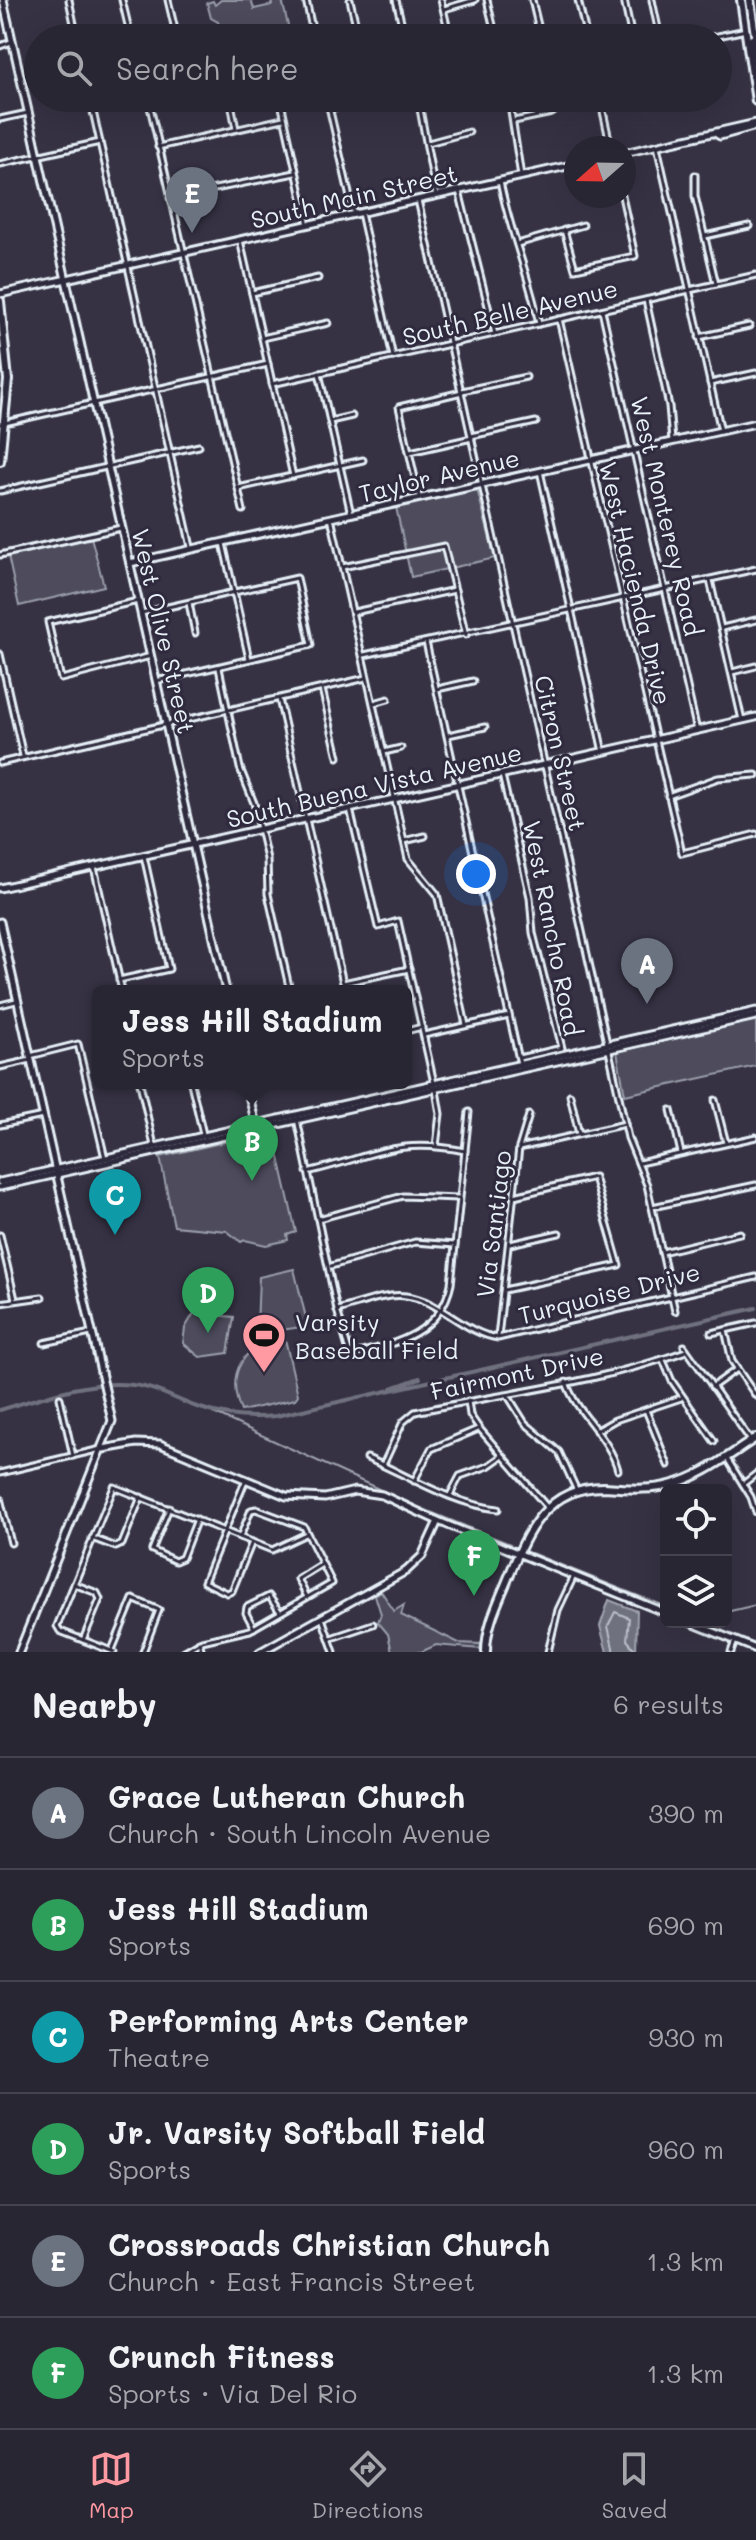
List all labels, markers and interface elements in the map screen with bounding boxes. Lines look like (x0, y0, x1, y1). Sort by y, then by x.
search box (24, 24, 732, 112)
icon: search (52, 46, 96, 90)
text: Search here (116, 48, 299, 88)
north arrow (564, 136, 636, 208)
street label: South Main Street (247, 157, 461, 235)
pin: E (166, 167, 218, 233)
street label: South Belle Avenue (399, 272, 621, 352)
street label: West Monterey Road (624, 393, 710, 639)
street label: Taylor Avenue (356, 441, 522, 509)
street label: West Hacienda Drive (593, 458, 679, 708)
street label: West Olive Street (125, 525, 203, 737)
street label: Citron Street (528, 672, 594, 834)
street label: South Buena Vista Avenue (223, 736, 525, 834)
street label: West Rancho Road (517, 818, 589, 1038)
your location (456, 854, 496, 894)
pin: A (621, 938, 673, 1004)
popup (92, 985, 412, 1089)
text: Jess Hill Stadium (122, 1000, 382, 1040)
text: Sports (122, 1040, 205, 1074)
pin: B (226, 1115, 278, 1181)
street label: Via Santiago (469, 1149, 517, 1299)
pin: C (89, 1169, 141, 1235)
street label: Turquoise Drive (515, 1255, 703, 1331)
pin: D (182, 1267, 234, 1333)
place label: Varsity Baseball Field (295, 1306, 458, 1365)
sports icon: Varsity Baseball Field (240, 1311, 288, 1374)
street label: Fairmont Drive (428, 1340, 606, 1406)
map controls (660, 1484, 732, 1628)
button: locate (660, 1484, 732, 1556)
pin: F (448, 1530, 500, 1596)
button: layers (660, 1556, 732, 1628)
text: Nearby (32, 1682, 157, 1727)
text: 6 results (613, 1687, 724, 1721)
text: Grace Lutheran Church (108, 1776, 465, 1816)
text: A (49, 1796, 67, 1830)
text: 390 m (648, 1796, 724, 1830)
text: Church · South Lincoln Avenue (108, 1816, 491, 1850)
text: Jess Hill Stadium (108, 1888, 369, 1928)
text: B (49, 1908, 67, 1942)
text: 690 m (648, 1908, 724, 1942)
text: Sports (108, 1928, 191, 1962)
text: Performing Arts Center (108, 2000, 469, 2040)
text: C (48, 2020, 68, 2054)
text: 930 m (648, 2020, 724, 2054)
text: Theatre (108, 2040, 210, 2074)
text: Jr. Varsity Softball Field (108, 2112, 485, 2152)
text: D (49, 2132, 67, 2166)
text: 960 m (648, 2132, 724, 2166)
text: Sports (108, 2152, 191, 2186)
text: Crossroads Christian Church (108, 2224, 550, 2264)
text: E (50, 2244, 66, 2278)
text: 1.3 km (647, 2244, 724, 2278)
text: Church · East Francis Street (108, 2264, 475, 2298)
text: Crunch Fitness (108, 2336, 335, 2376)
text: F (50, 2356, 66, 2390)
text: 1.3 km (647, 2356, 724, 2390)
text: Sports · Via Del Rio (108, 2376, 357, 2410)
tab: Map (89, 2447, 134, 2524)
tab: Directions (312, 2447, 424, 2524)
tab: Saved (602, 2447, 667, 2524)

